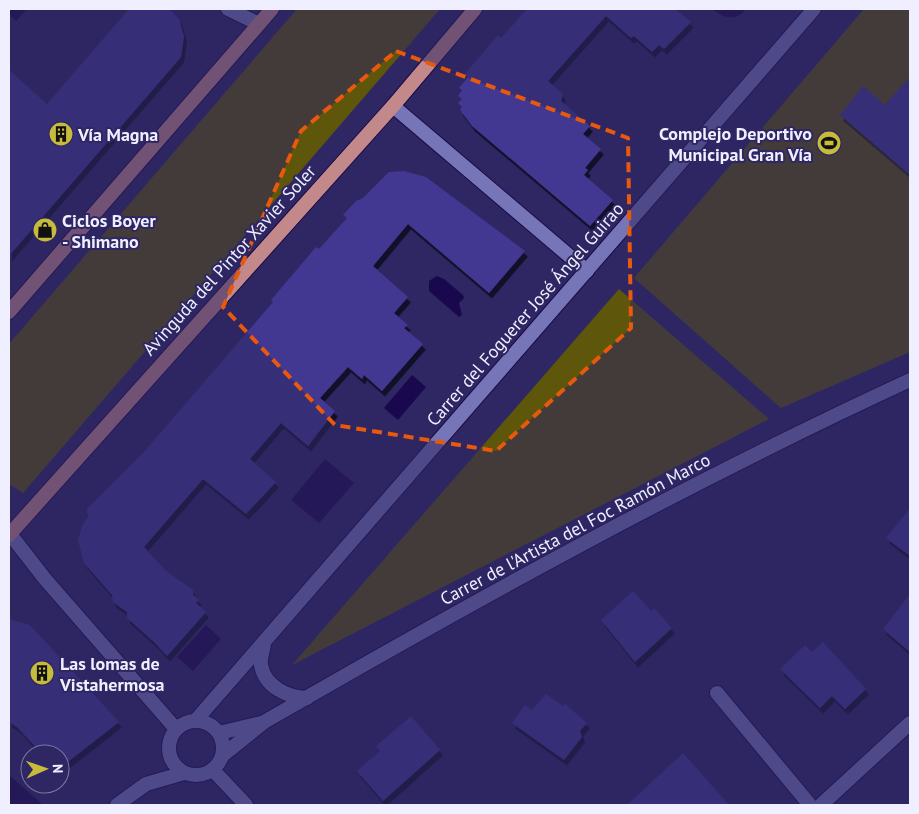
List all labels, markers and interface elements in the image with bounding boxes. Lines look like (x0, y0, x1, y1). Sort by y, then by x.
building icon: Vía Magna (48, 121, 74, 147)
place label: Complejo Deportivo Municipal Gran Vía (659, 122, 812, 166)
place label: Vía Magna (77, 123, 158, 146)
sports icon: Complejo Deportivo Municipal Gran Vía (816, 130, 842, 156)
street label: Avinguda del Pintor Xavier Soler (137, 160, 321, 360)
street label: Carrer del Foguerer José Ángel Guirao (421, 197, 629, 431)
place label: Ciclos Boyer - Shimano (62, 209, 157, 253)
shop icon: Ciclos Boyer - Shimano (32, 217, 58, 243)
street label: Carrer de l'Artista del Foc Ramón Marco (436, 448, 714, 610)
place label: Las lomas de Vistahermosa (59, 652, 165, 696)
building icon: Las lomas de Vistahermosa (29, 660, 55, 686)
north arrow (20, 744, 70, 794)
text: N (49, 764, 67, 773)

